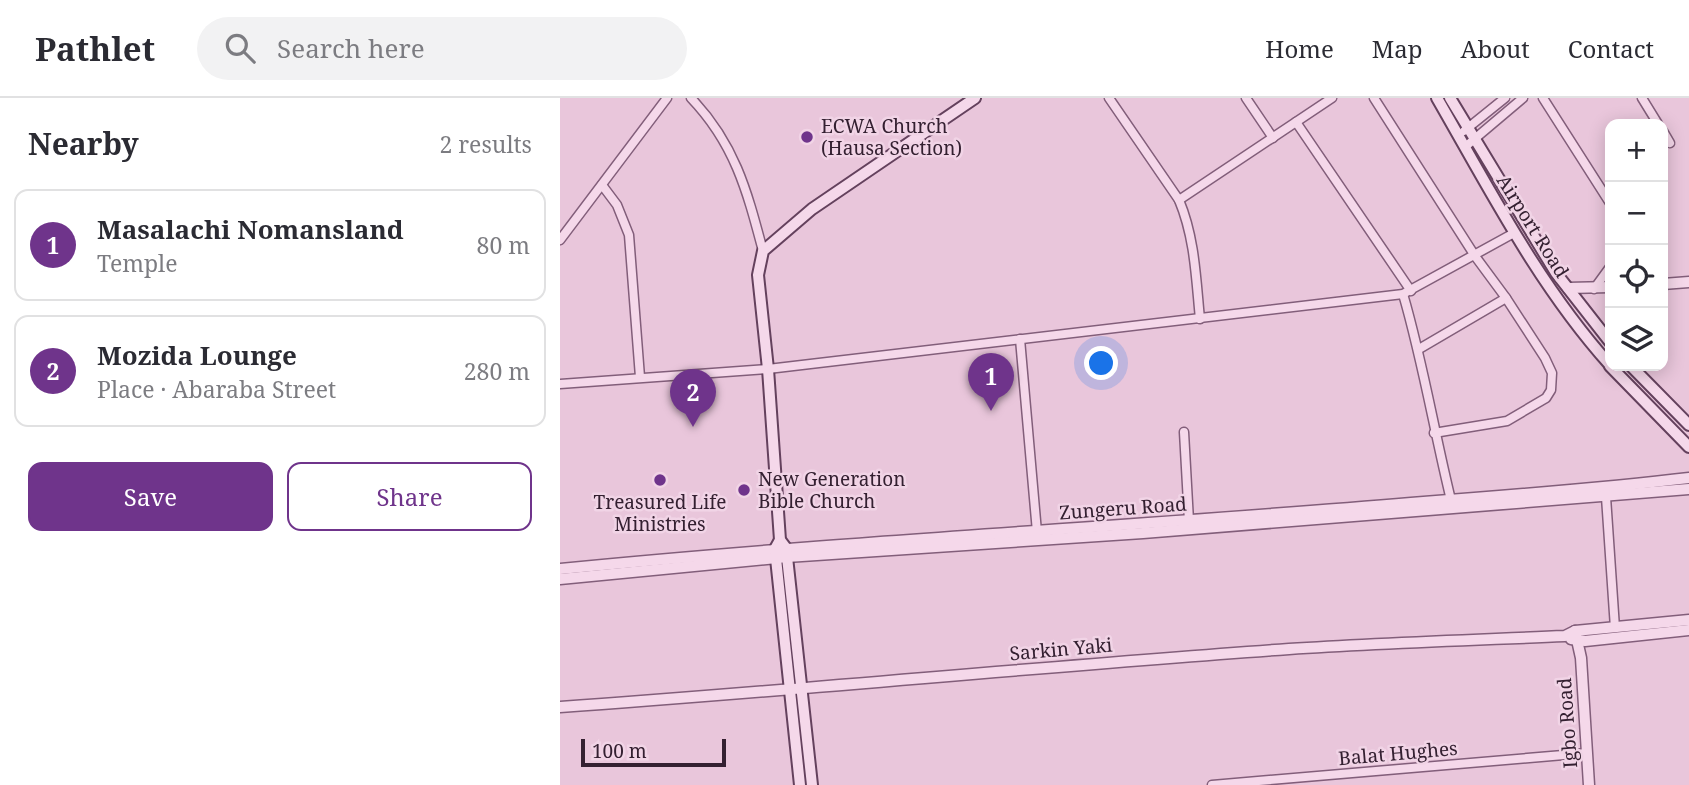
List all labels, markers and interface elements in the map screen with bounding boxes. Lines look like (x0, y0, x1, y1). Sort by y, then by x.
search box (197, 17, 687, 80)
text: Pathlet (35, 26, 155, 71)
icon: search (221, 29, 259, 67)
text: Search here (277, 30, 425, 66)
text: Home (1265, 32, 1334, 65)
text: Map (1372, 32, 1423, 65)
text: About (1461, 32, 1530, 65)
text: Contact (1568, 32, 1654, 65)
place label: ECWA Church (Hausa Section) (821, 113, 962, 161)
map controls (1605, 119, 1668, 371)
button: + (1605, 119, 1668, 182)
text: Nearby (28, 123, 139, 164)
text: 2 results (439, 128, 532, 160)
marker: ECWA Church (Hausa Section) (799, 129, 815, 145)
street label: Airport Road (1491, 169, 1575, 283)
button: − (1605, 182, 1668, 245)
text: Masalachi Nomansland (97, 211, 404, 247)
text: 1 (47, 229, 60, 261)
text: 80 m (477, 229, 530, 261)
button: locate (1605, 245, 1668, 308)
text: Temple (97, 247, 178, 279)
button: layers (1605, 308, 1668, 371)
text: Mozida Lounge (97, 337, 297, 373)
your location (1084, 346, 1118, 380)
pin: 1 (968, 353, 1014, 411)
text: 2 (47, 355, 60, 387)
text: 280 m (464, 355, 530, 387)
pin: 2 (670, 369, 716, 427)
text: Place · Abaraba Street (97, 373, 336, 405)
button: Save (28, 462, 273, 531)
button: Share (287, 462, 532, 531)
place label: New Generation Bible Church (758, 466, 905, 514)
marker: Treasured Life Ministries (652, 472, 668, 488)
marker: New Generation Bible Church (736, 482, 752, 498)
place label: Treasured Life Ministries (594, 489, 726, 537)
street label: Zungeru Road (1058, 491, 1188, 525)
street label: Sarkin Yaki (1009, 632, 1113, 666)
street label: Igbo Road (1551, 677, 1583, 769)
street label: Balat Hughes (1337, 735, 1459, 771)
scale bar (581, 736, 726, 768)
text: 100 m (592, 738, 647, 764)

